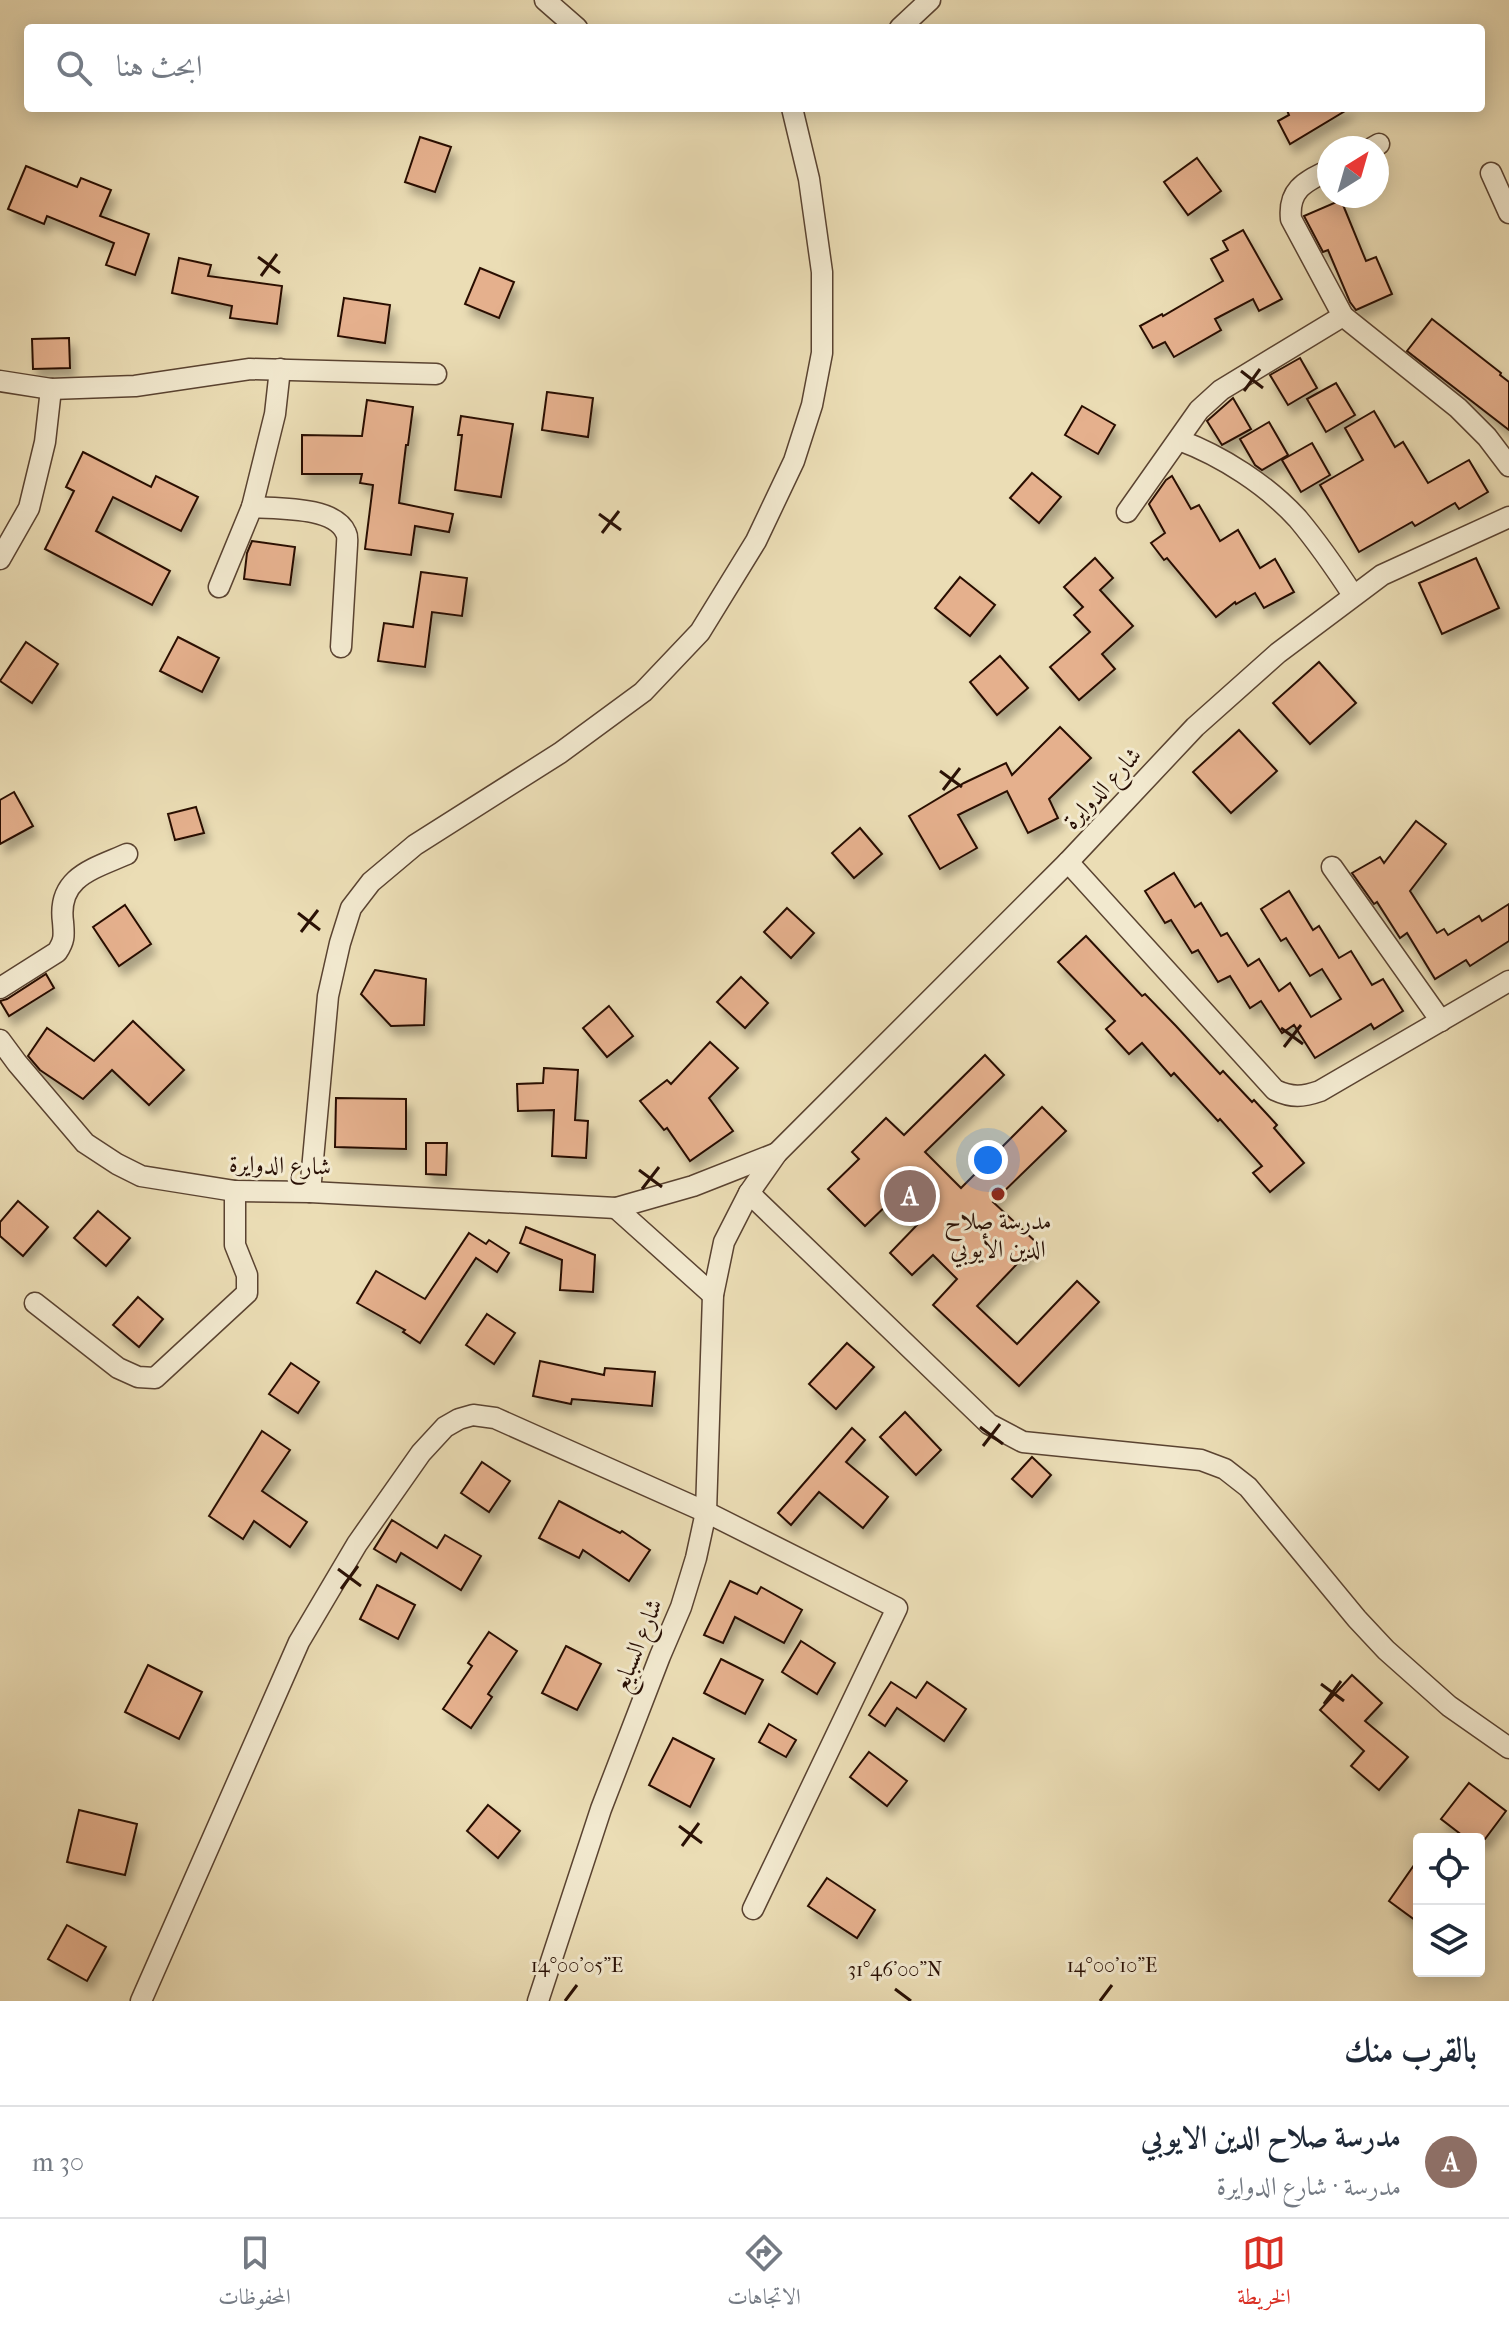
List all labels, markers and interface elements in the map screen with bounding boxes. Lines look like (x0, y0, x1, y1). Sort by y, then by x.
search box (24, 24, 1485, 112)
icon: search (52, 46, 96, 90)
text: ابحث هنا (116, 49, 202, 84)
north arrow (1317, 136, 1389, 208)
street label: شارع الدوايرة (1057, 741, 1151, 839)
your location (968, 1140, 1008, 1180)
street label: شارع الدوايرة (228, 1149, 332, 1187)
pin: A (884, 1166, 936, 1226)
marker: مدرسة صلاح الدين الأيوبي (989, 1185, 1007, 1203)
place label: مدرسة صلاح الدين الأيوبي (944, 1207, 1052, 1268)
street label: شارع السبايع (606, 1595, 676, 1698)
map controls (1413, 1833, 1485, 1977)
button: locate (1413, 1833, 1485, 1905)
button: layers (1413, 1905, 1485, 1977)
text: 14°00'05"E (531, 1954, 623, 1977)
text: 14°00'10"E (1067, 1954, 1157, 1977)
text: 31°46'00"N (848, 1958, 942, 1981)
text: بالقرب منك (1344, 2030, 1477, 2070)
text: مدرسة صلاح الدين الايوبي (1141, 2120, 1401, 2155)
text: 30 m (32, 2147, 84, 2178)
text: A (1443, 2147, 1459, 2178)
text: مدرسة · شارع الدوايرة (1217, 2171, 1401, 2202)
tab: المحفوظات (218, 2231, 291, 2318)
tab: الاتجاهات (727, 2231, 801, 2318)
tab: الخريطة (1237, 2231, 1291, 2318)

